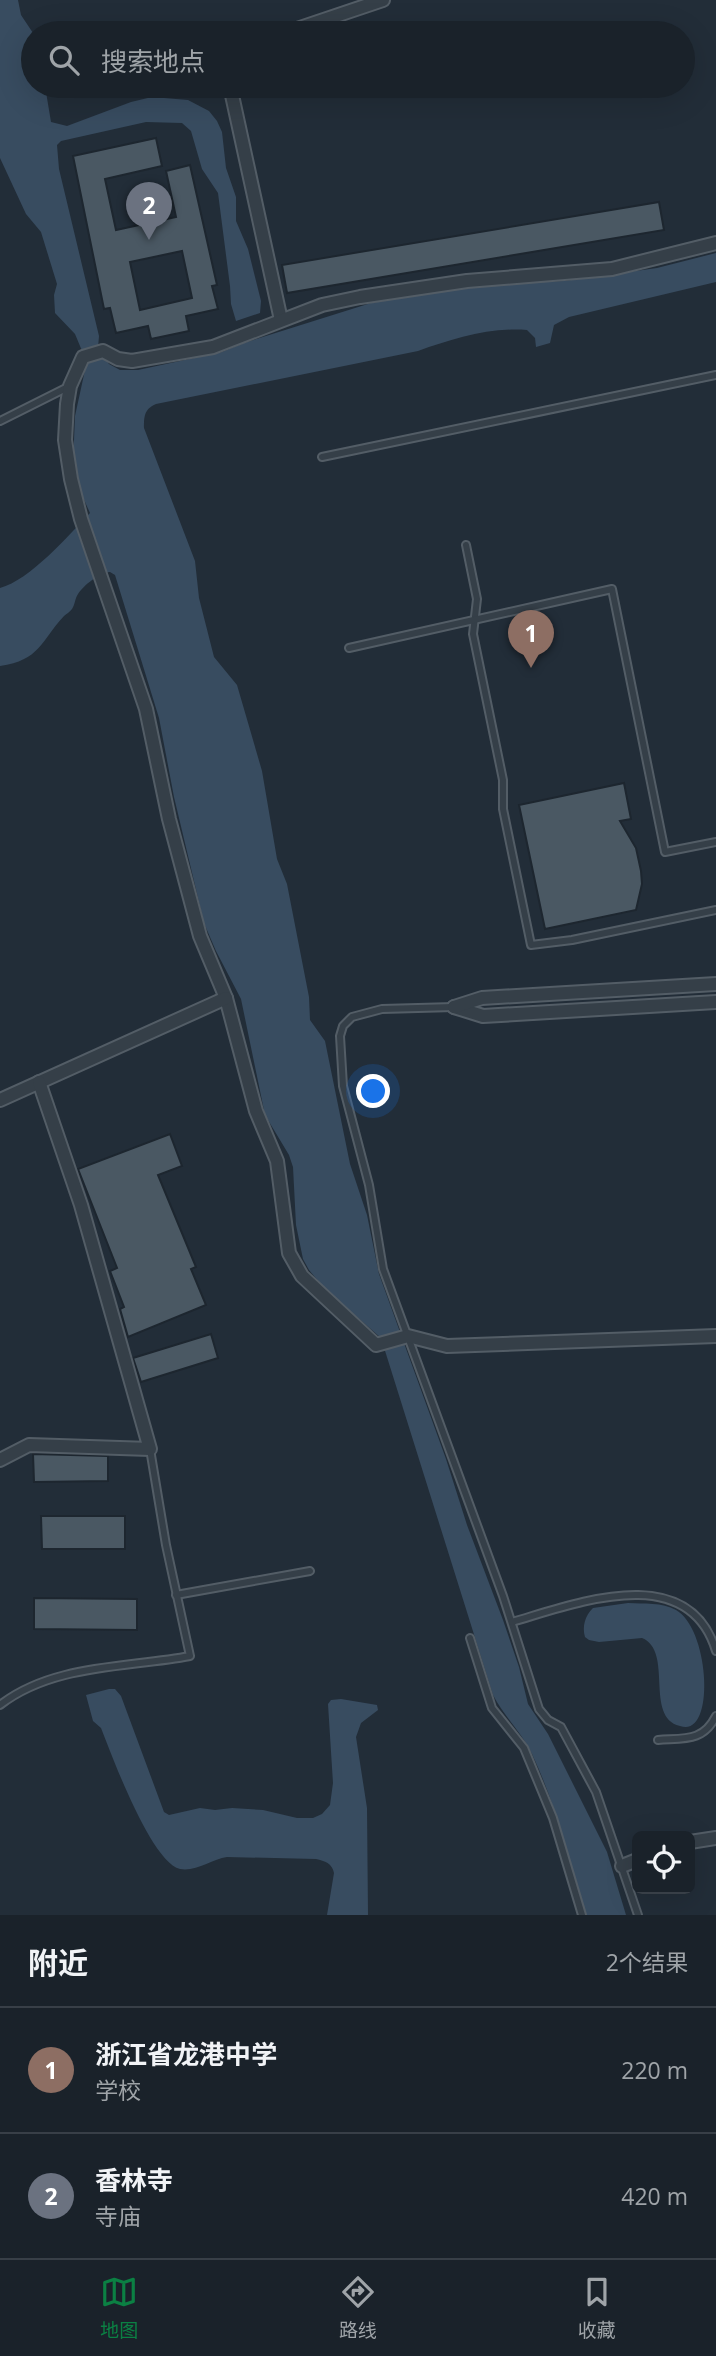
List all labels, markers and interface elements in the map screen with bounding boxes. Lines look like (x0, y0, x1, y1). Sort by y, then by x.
search box (21, 21, 695, 98)
icon: search (45, 41, 83, 79)
text: 搜索地点 (101, 43, 205, 79)
pin: 2 (126, 182, 172, 240)
pin: 1 (508, 610, 554, 668)
your location (356, 1074, 390, 1108)
map controls (632, 1831, 695, 1894)
button: locate (632, 1831, 695, 1894)
text: 附近 (28, 1942, 88, 1983)
text: 2个结果 (606, 1946, 688, 1978)
text: 浙江省龙港中学 (95, 2036, 277, 2072)
text: 1 (44, 2054, 58, 2086)
text: 220 m (621, 2054, 688, 2086)
text: 学校 (95, 2074, 141, 2106)
text: 香林寺 (95, 2162, 173, 2198)
text: 2 (44, 2180, 58, 2212)
text: 420 m (621, 2180, 688, 2212)
text: 寺庙 (95, 2200, 141, 2232)
tab: 地图 (100, 2273, 138, 2343)
tab: 路线 (339, 2273, 377, 2343)
tab: 收藏 (578, 2273, 616, 2343)

